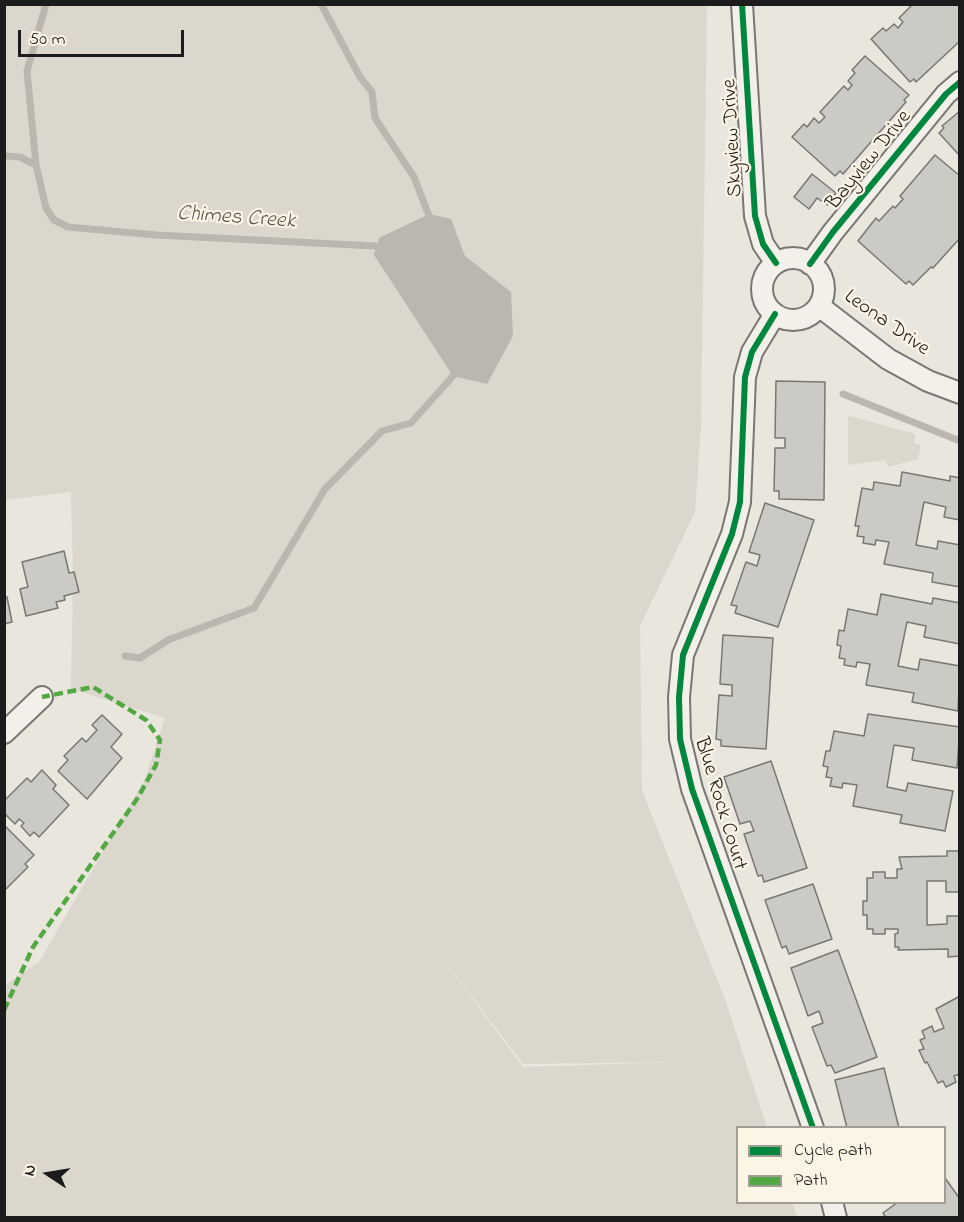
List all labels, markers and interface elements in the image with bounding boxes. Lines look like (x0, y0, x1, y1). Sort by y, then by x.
scale bar (21, 18, 188, 56)
text: 50 m (29, 27, 66, 53)
street label: Skyview Drive (718, 78, 750, 198)
street label: Bayview Drive (822, 106, 918, 216)
water label: Chimes Creek (176, 202, 296, 236)
street label: Leona Drive (838, 285, 934, 363)
street label: Blue Rock Court (687, 735, 751, 873)
legend (736, 1126, 946, 1204)
text: Cycle path (794, 1138, 872, 1164)
north arrow (18, 1144, 78, 1204)
text: N (18, 1162, 43, 1178)
text: Path (794, 1168, 828, 1194)

